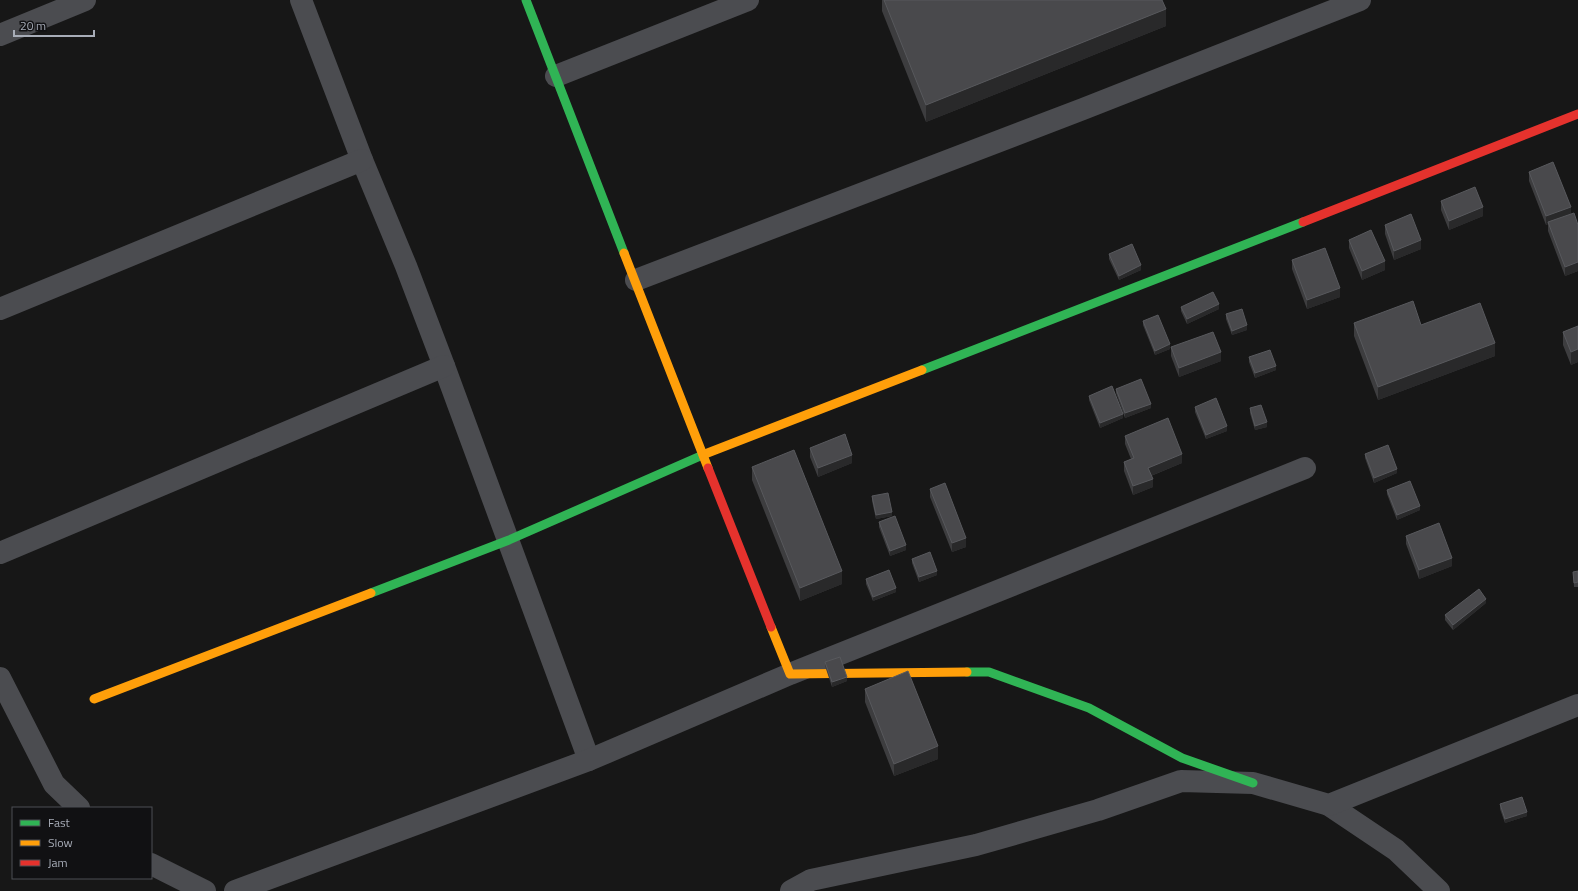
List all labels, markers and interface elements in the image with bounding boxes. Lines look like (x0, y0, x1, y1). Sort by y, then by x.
scale bar (14, 12, 94, 38)
text: 20 m (20, 16, 46, 35)
legend (12, 807, 152, 879)
text: Fast (48, 813, 71, 832)
text: Slow (48, 833, 73, 852)
text: Jam (48, 853, 68, 872)

